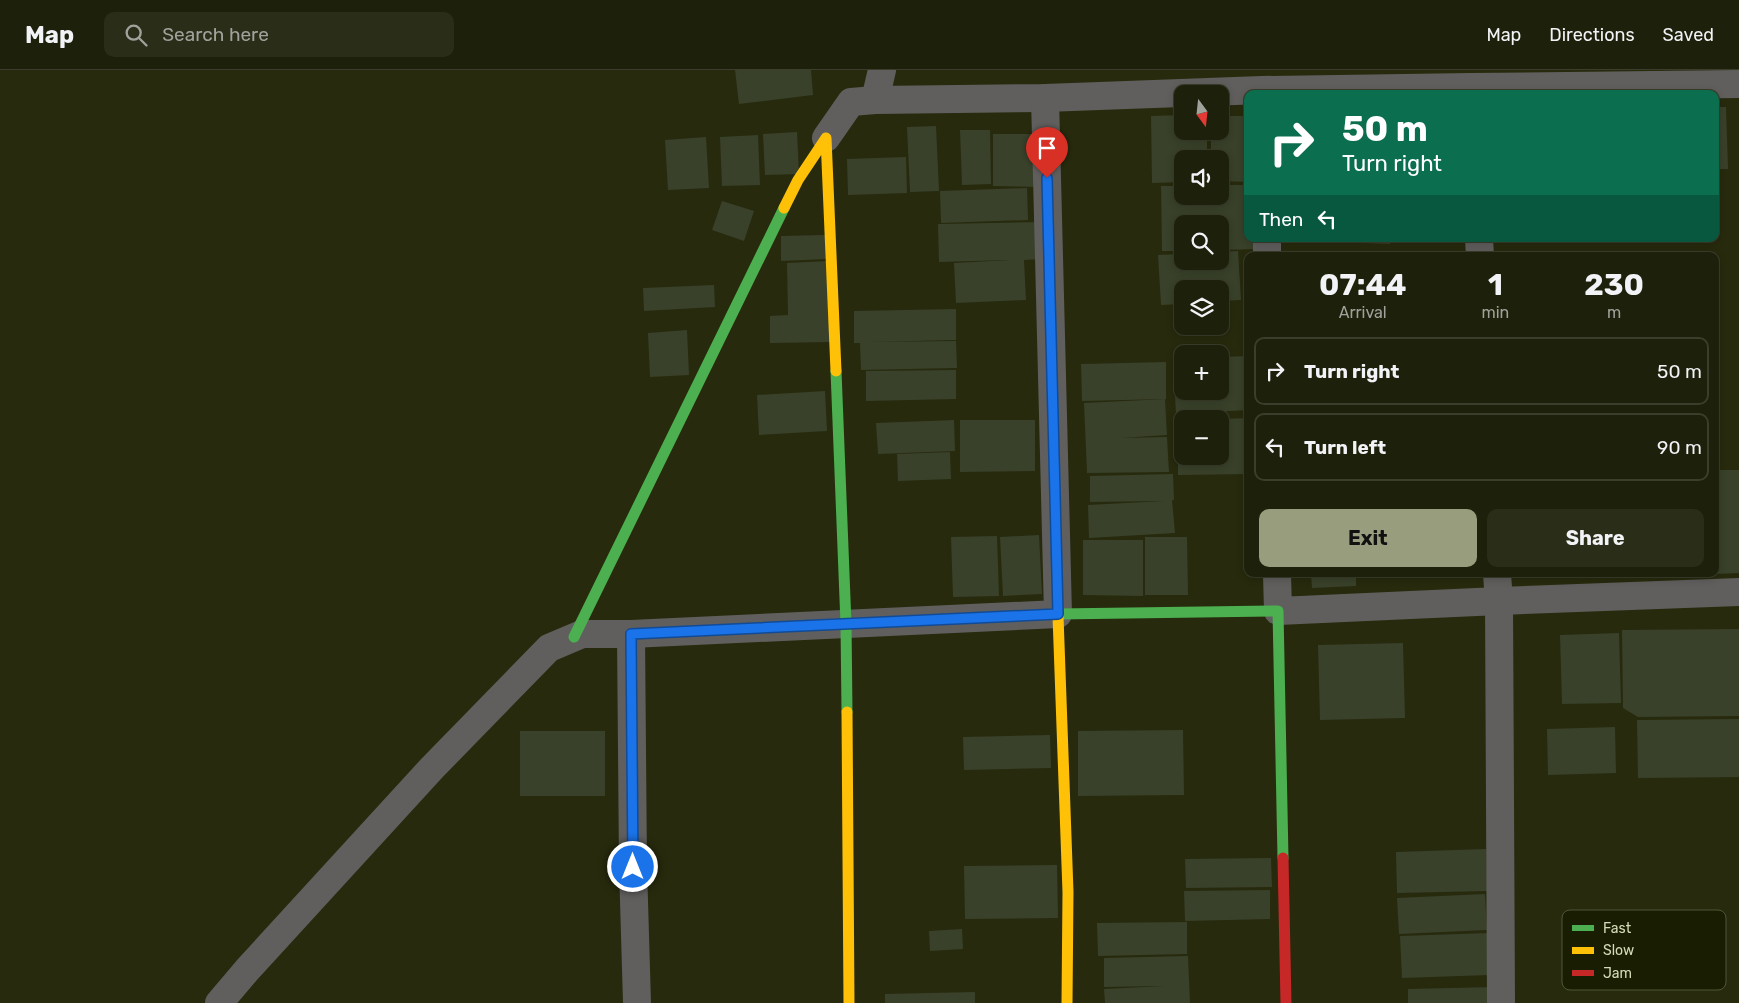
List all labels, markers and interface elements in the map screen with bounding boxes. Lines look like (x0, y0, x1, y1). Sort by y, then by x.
search box (104, 12, 454, 57)
text: Map (25, 21, 74, 49)
icon: search (122, 21, 150, 49)
text: Search here (162, 23, 269, 46)
text: Map (1486, 24, 1521, 46)
text: Directions (1549, 24, 1635, 46)
text: Saved (1663, 24, 1714, 46)
north arrow (1174, 85, 1229, 140)
map controls (1174, 85, 1229, 465)
text: 50 m (1342, 108, 1428, 150)
icon: right (1259, 110, 1324, 175)
pin (1026, 127, 1068, 178)
icon: arrive (1033, 134, 1061, 162)
button: sound (1174, 150, 1229, 205)
text: Turn right (1342, 150, 1442, 177)
icon: left (1313, 205, 1341, 233)
text: Then (1259, 208, 1303, 231)
button: search (1174, 215, 1229, 270)
text: 07:44 (1319, 267, 1406, 303)
text: 1 (1488, 267, 1503, 303)
text: 230 (1584, 267, 1644, 303)
button: layers (1174, 280, 1229, 335)
text: Arrival (1339, 303, 1387, 322)
text: min (1481, 303, 1509, 322)
text: m (1607, 303, 1621, 322)
button: + (1174, 345, 1229, 400)
icon: right (1261, 357, 1289, 385)
text: Turn right (1304, 360, 1399, 383)
text: 50 m (1657, 360, 1702, 383)
button: − (1174, 410, 1229, 465)
icon: left (1261, 433, 1289, 461)
text: Turn left (1304, 436, 1386, 459)
text: 90 m (1657, 436, 1702, 459)
button: Exit (1259, 509, 1477, 567)
button: Share (1487, 509, 1704, 567)
position arrow (606, 840, 658, 892)
legend (1562, 910, 1726, 990)
text: Fast (1603, 920, 1632, 937)
text: Slow (1603, 942, 1634, 959)
text: Jam (1603, 965, 1632, 982)

